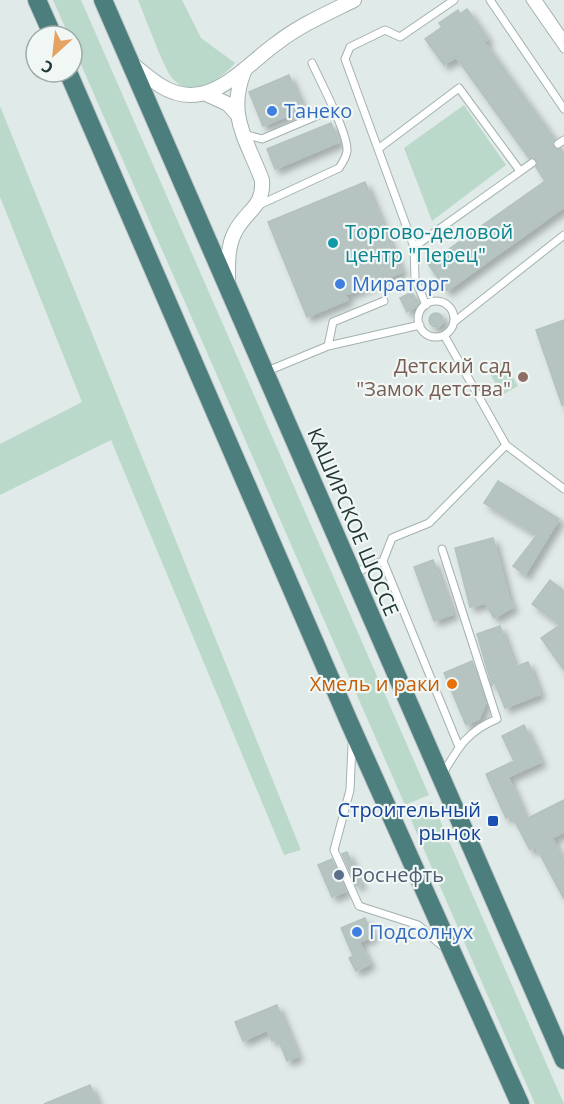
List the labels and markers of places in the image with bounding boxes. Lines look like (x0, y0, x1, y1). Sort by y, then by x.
place label: Танеко (284, 97, 352, 124)
marker: Танеко (265, 104, 279, 118)
place label: Торгово-деловой центр "Перец" (345, 218, 513, 268)
marker: Торгово-деловой центр "Перец" (326, 236, 340, 250)
place label: Мираторг (352, 270, 449, 297)
marker: Мираторг (333, 277, 347, 291)
place label: Детский сад "Замок детства" (356, 352, 511, 402)
marker: Детский сад "Замок детства" (516, 370, 530, 384)
place label: Хмель и раки (310, 670, 440, 697)
marker: Хмель и раки (445, 677, 459, 691)
place label: Строительный рынок (337, 796, 482, 846)
marker: Строительный рынок (486, 814, 500, 828)
place label: Роснефть (351, 861, 444, 888)
marker: Роснефть (332, 868, 346, 882)
place label: Подсолнух (369, 918, 474, 945)
marker: Подсолнух (350, 925, 364, 939)

